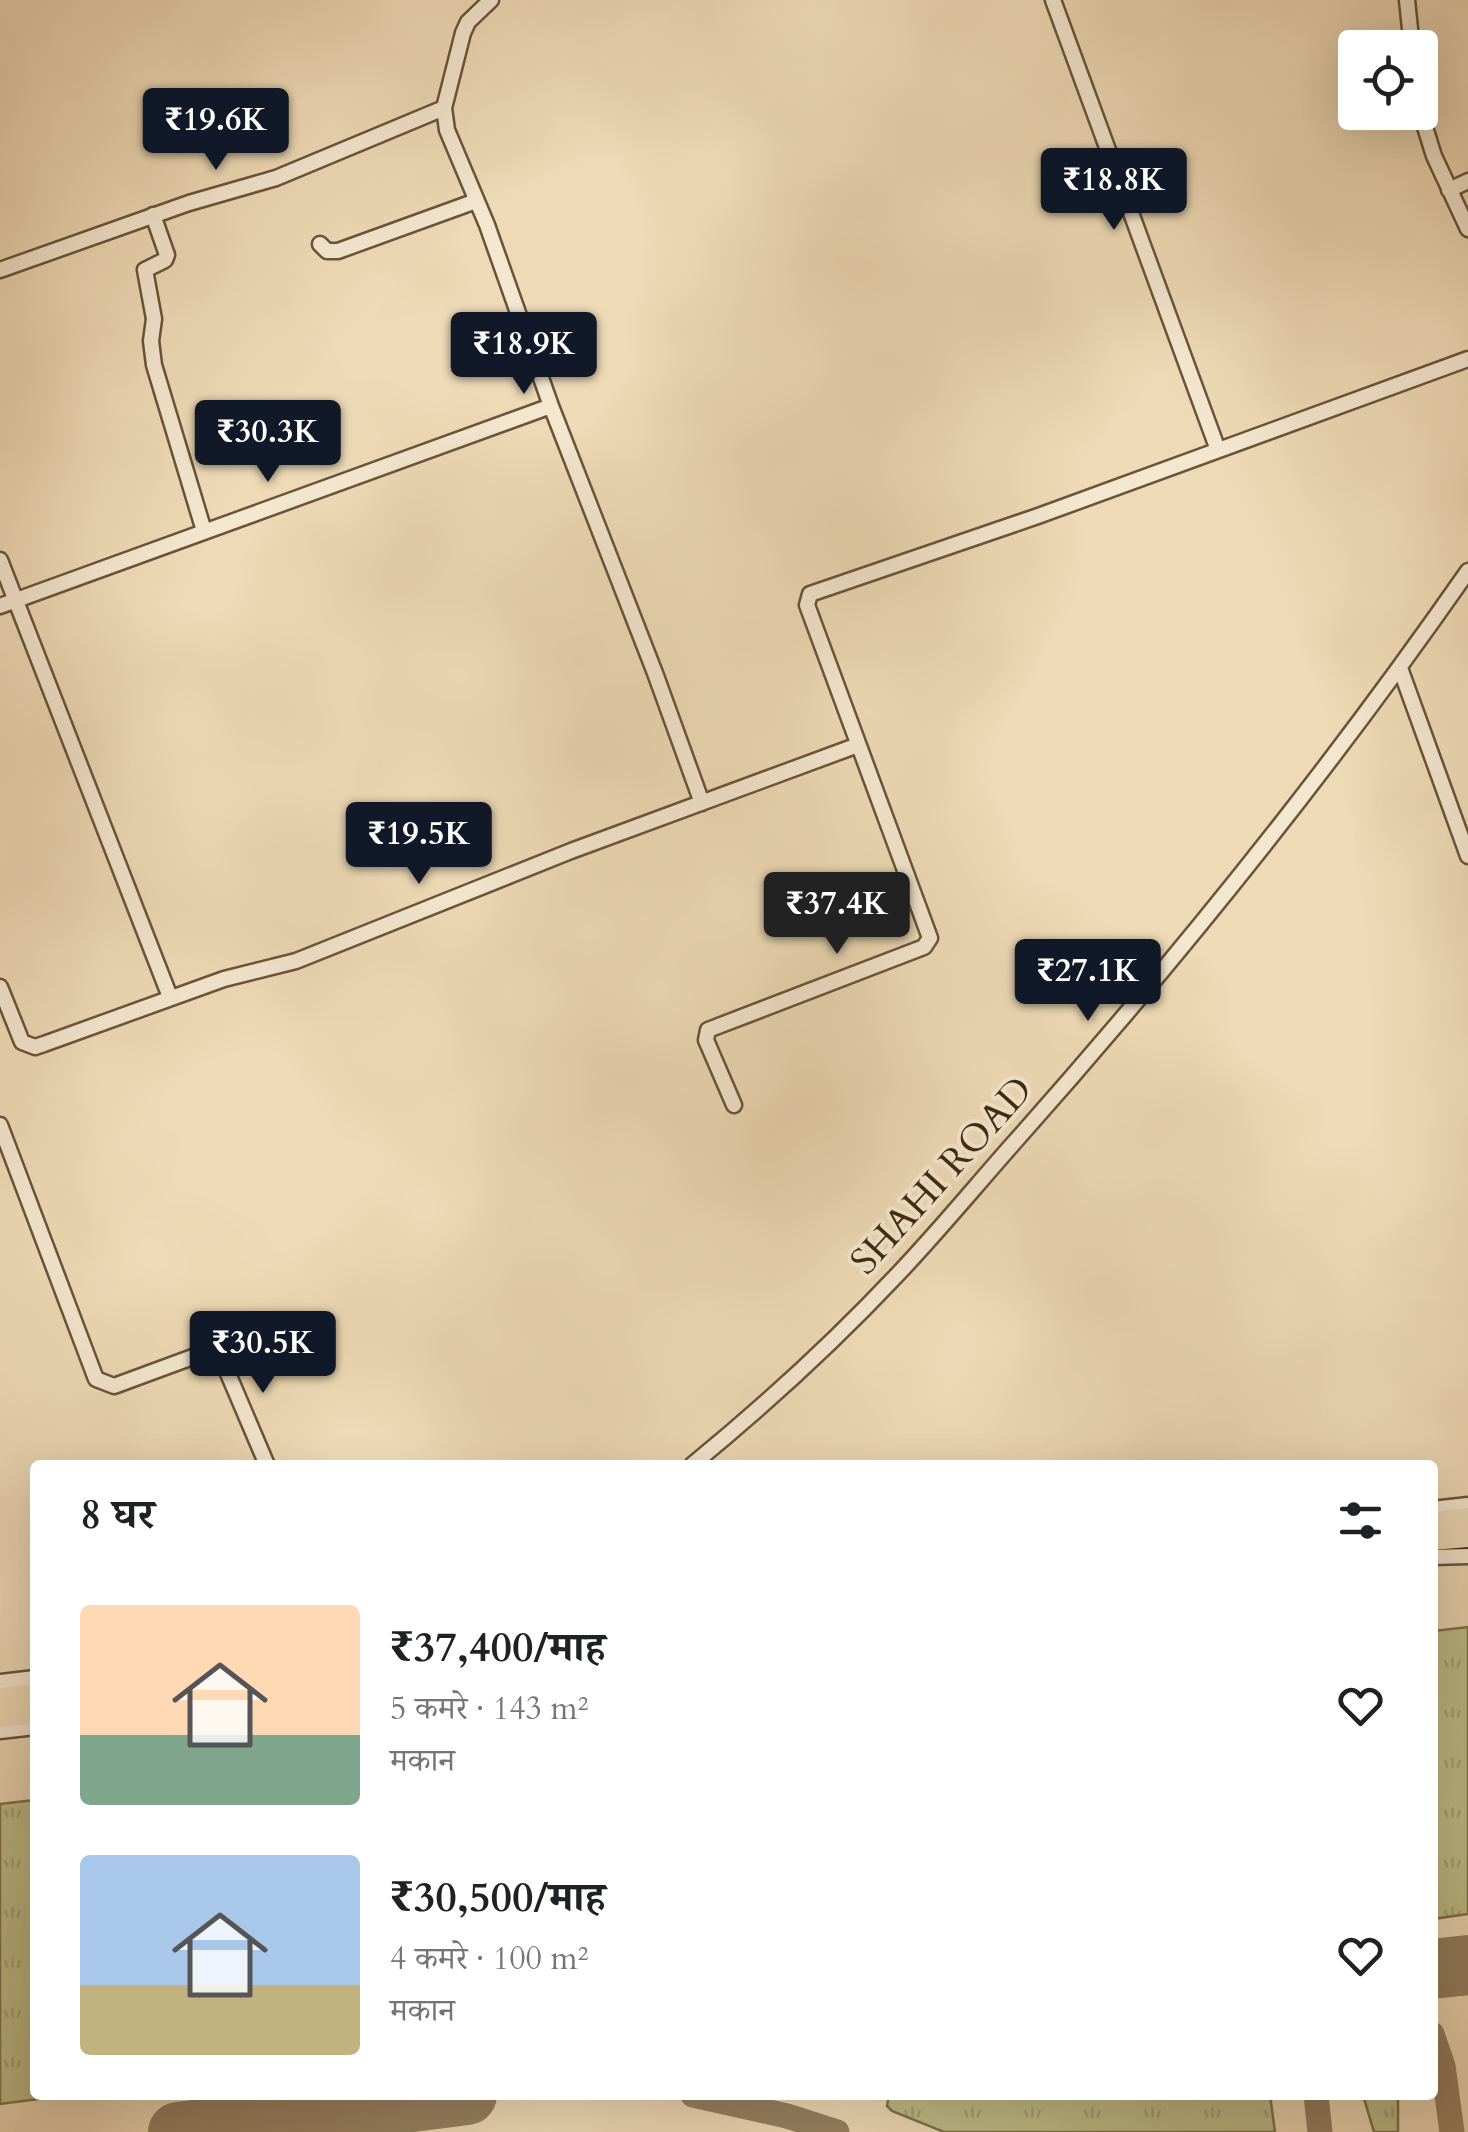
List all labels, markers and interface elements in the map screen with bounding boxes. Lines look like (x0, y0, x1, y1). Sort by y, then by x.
map controls (1338, 30, 1438, 130)
button: locate (1338, 30, 1438, 130)
pin: ₹19.6K (135, 88, 297, 173)
text: ₹19.6K (165, 98, 267, 142)
pin: ₹18.8K (1033, 148, 1195, 233)
text: ₹18.8K (1063, 158, 1165, 202)
pin: ₹18.9K (443, 312, 605, 397)
text: ₹18.9K (473, 322, 575, 366)
pin: ₹30.3K (187, 400, 349, 485)
text: ₹30.3K (217, 410, 319, 454)
pin: ₹19.5K (338, 802, 500, 887)
text: ₹19.5K (368, 812, 470, 856)
pin: ₹37.4K (756, 872, 918, 957)
text: ₹37.4K (786, 882, 888, 926)
pin: ₹27.1K (1007, 939, 1169, 1024)
text: ₹27.1K (1037, 949, 1139, 993)
street label: SHAHI ROAD (839, 1065, 1045, 1286)
pin: ₹30.5K (182, 1311, 344, 1396)
text: ₹30.5K (212, 1321, 314, 1365)
text: 8 घर (80, 1486, 155, 1543)
icon: filters (1333, 1493, 1388, 1548)
text: ₹37,400/माह (390, 1619, 605, 1676)
icon: home (160, 1645, 280, 1765)
icon: heart (1333, 1678, 1388, 1733)
text: 5 कमरे · 143 m² (390, 1687, 588, 1731)
text: मकान (390, 1739, 455, 1783)
text: ₹30,500/माह (390, 1869, 605, 1926)
icon: home (160, 1895, 280, 2015)
icon: heart (1333, 1928, 1388, 1983)
text: 4 कमरे · 100 m² (390, 1937, 588, 1981)
text: मकान (390, 1989, 455, 2033)

